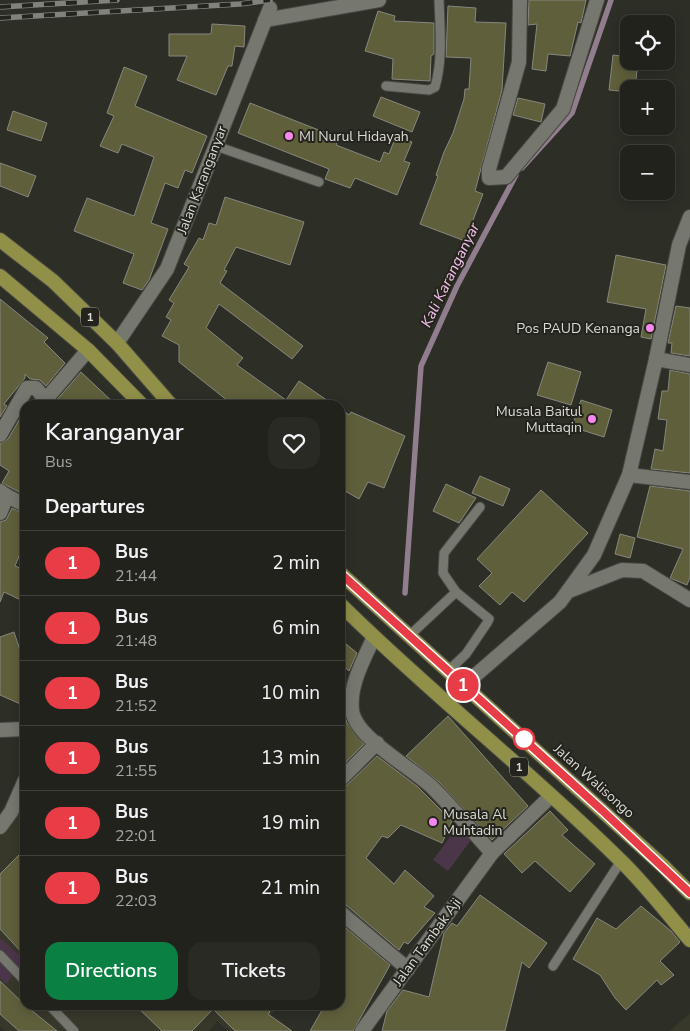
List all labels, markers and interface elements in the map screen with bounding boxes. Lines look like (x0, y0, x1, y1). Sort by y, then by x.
map controls (620, 15, 675, 200)
button: locate (620, 15, 675, 70)
button: + (620, 80, 675, 135)
street label: Jalan Karanganyar (172, 123, 231, 238)
place label: MI Nurul Hidayah (299, 127, 409, 146)
marker: MI Nurul Hidayah (283, 130, 295, 142)
button: − (620, 145, 675, 200)
water label: Kali Karanganyar (416, 219, 484, 331)
road number: 1 (81, 308, 99, 326)
place label: Pos PAUD Kenanga (516, 319, 640, 338)
marker: Pos PAUD Kenanga (644, 322, 656, 334)
place label: Musala Baitul Muttaqin (496, 402, 583, 437)
marker: Musala Baitul Muttaqin (586, 413, 598, 425)
text: Karanganyar (45, 416, 184, 448)
button: heart (268, 417, 320, 469)
text: Bus (45, 451, 73, 473)
text: Departures (45, 494, 145, 520)
text: Bus (115, 539, 148, 565)
text: 2 min (272, 550, 320, 576)
text: 1 (67, 551, 78, 575)
text: 21:44 (115, 565, 157, 587)
text: Bus (115, 604, 148, 630)
text: 6 min (272, 615, 320, 641)
text: 1 (67, 616, 78, 640)
text: 21:48 (115, 630, 157, 652)
text: Bus (115, 669, 148, 695)
line badge: 1 (447, 669, 479, 701)
text: 1 (458, 673, 468, 697)
text: 10 min (261, 680, 320, 706)
text: 1 (67, 681, 78, 705)
text: 21:52 (115, 695, 157, 717)
unlabelled marker (513, 728, 535, 750)
text: Bus (115, 734, 148, 760)
street label: Jalan Walisongo (549, 739, 639, 823)
text: 13 min (261, 745, 320, 771)
text: 1 (67, 746, 78, 770)
road number: 1 (510, 758, 528, 776)
text: 21:55 (115, 760, 157, 782)
text: Bus (115, 799, 148, 825)
place label: Musala Al Muhtadin (443, 805, 507, 840)
text: 19 min (261, 810, 320, 836)
text: 1 (67, 811, 78, 835)
marker: Musala Al Muhtadin (427, 816, 439, 828)
text: 22:01 (115, 825, 157, 847)
text: Bus (115, 864, 148, 890)
text: 21 min (261, 875, 320, 901)
text: 1 (67, 876, 78, 900)
text: 22:03 (115, 890, 157, 912)
street label: Jalan Tambak Aji (388, 894, 465, 991)
button: Directions (45, 942, 178, 1000)
button: Tickets (188, 942, 320, 1000)

